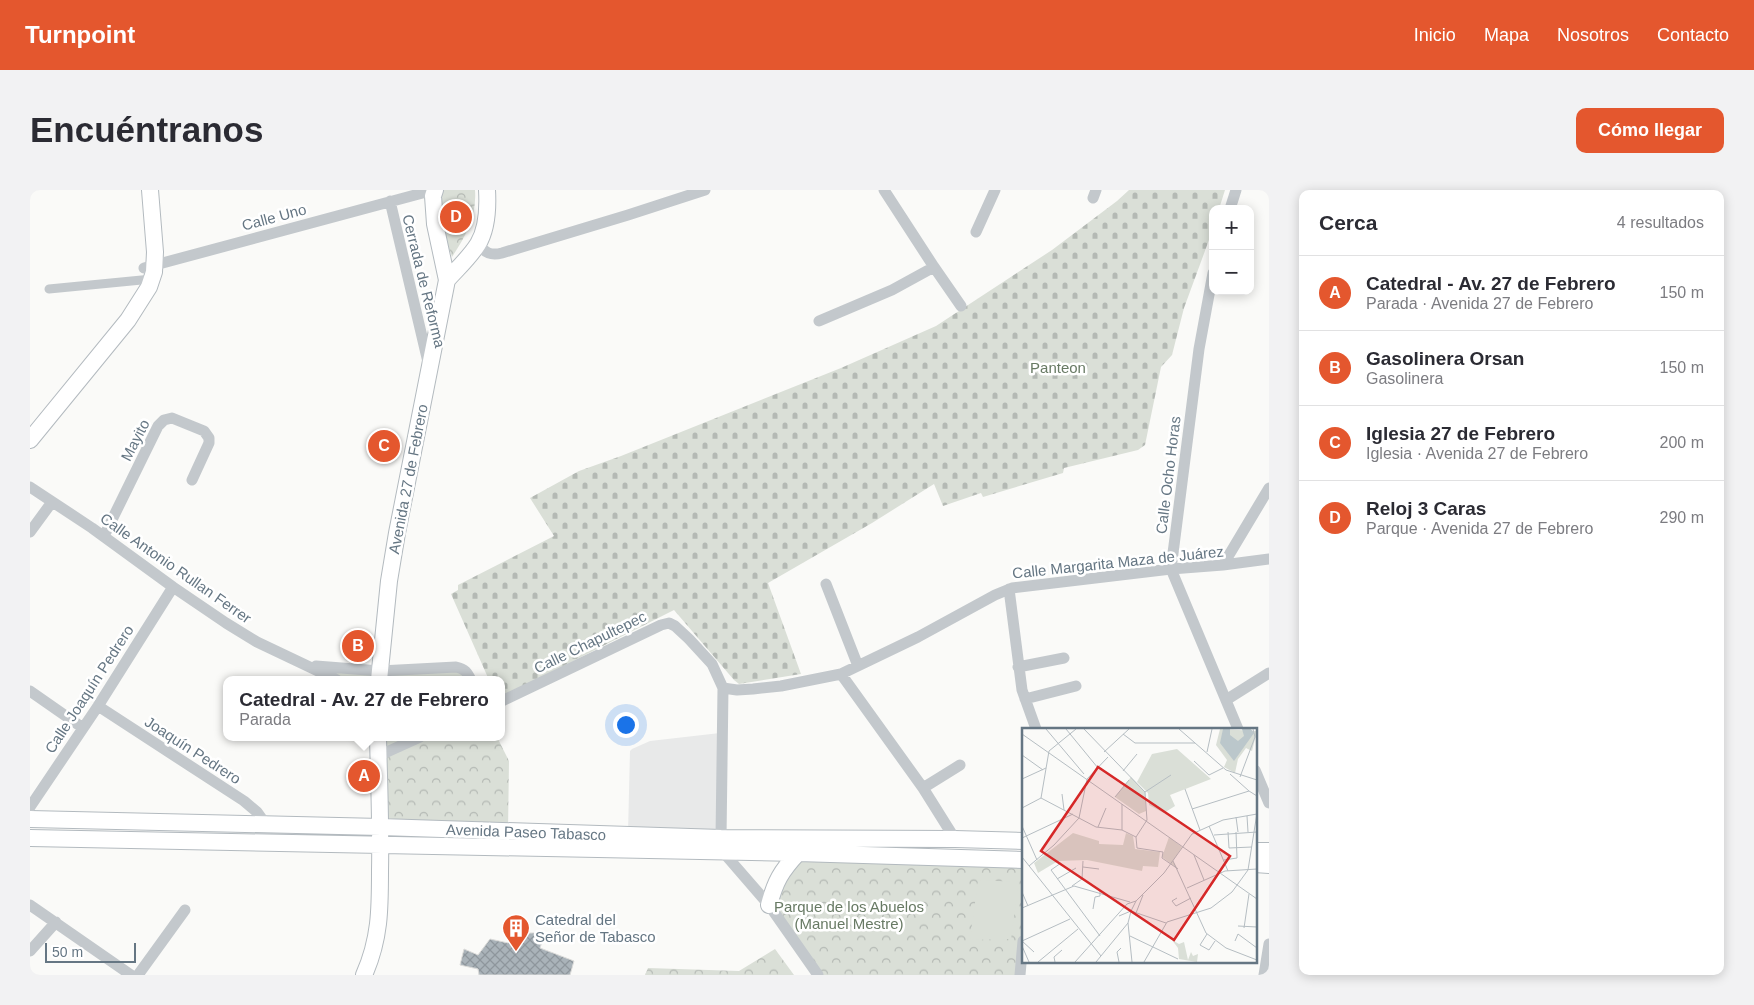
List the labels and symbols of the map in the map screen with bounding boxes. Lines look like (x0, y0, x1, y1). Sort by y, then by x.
pin: D (440, 198, 472, 236)
street label: Calle Uno (240, 200, 308, 234)
street label: Cerrada de Reforma (399, 213, 449, 350)
park label: Panteon (1030, 359, 1086, 376)
street label: Avenida 27 de Febrero (385, 403, 431, 555)
street label: Calle Ocho Horas (1152, 415, 1184, 535)
street label: Mayito (117, 416, 153, 464)
pin: C (368, 427, 400, 465)
street label: Calle Antonio Rullan Ferrer (97, 509, 255, 627)
street label: Calle Margarita Maza de Juárez (1011, 542, 1225, 582)
street label: Calle Chapultepec (531, 607, 649, 677)
street label: Calle Joaquín Pedrero (41, 622, 137, 756)
pin: B (342, 627, 374, 665)
your location (613, 712, 639, 738)
street label: Joaquín Pedrero (142, 713, 244, 787)
inset map (1022, 728, 1256, 962)
pin: A (348, 757, 380, 795)
street label: Avenida Paseo Tabasco (446, 821, 606, 843)
park label: Parque de los Abuelos (Manuel Mestre) (774, 898, 924, 932)
place label: Catedral del Señor de Tabasco (535, 911, 656, 945)
building icon: Catedral del Señor de Tabasco (501, 913, 531, 952)
scale bar (45, 940, 136, 963)

